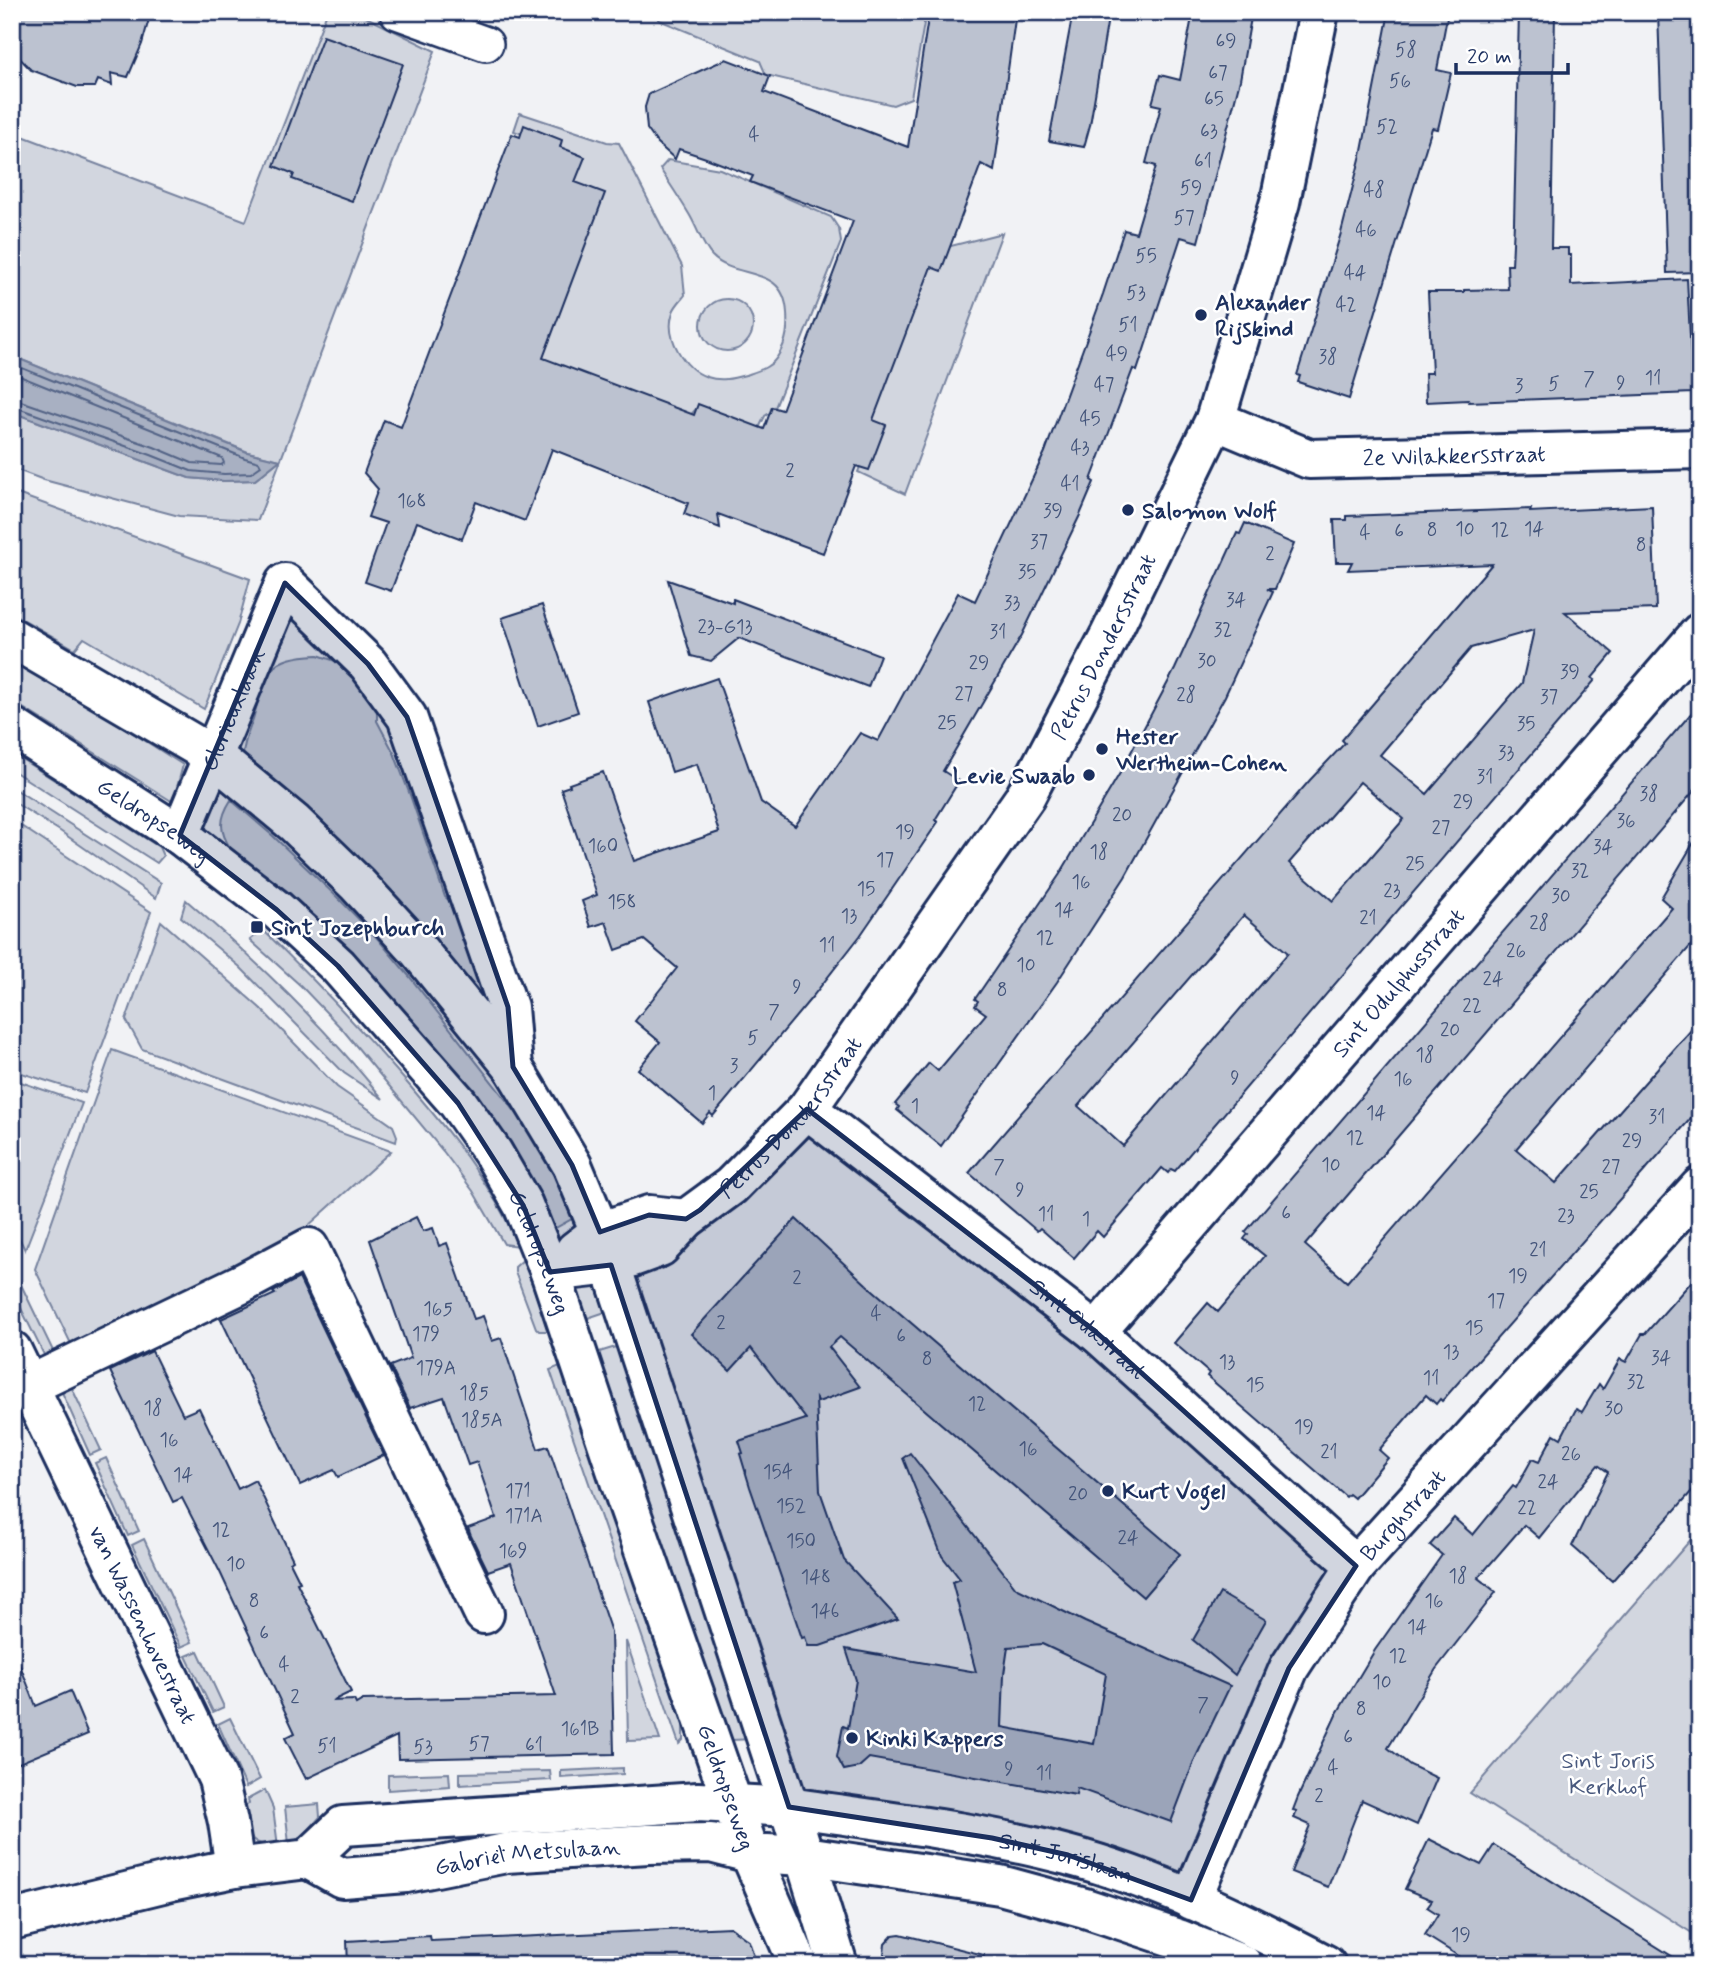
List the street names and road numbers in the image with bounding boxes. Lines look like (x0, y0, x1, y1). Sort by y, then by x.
street label: 2e Wilakkersstraat (1362, 440, 1546, 475)
street label: Petrus Dondersstraat (1045, 549, 1164, 745)
street label: Glorieuxlaan (195, 645, 273, 776)
street label: Geldropseweg (90, 772, 217, 871)
street label: Sint Odulphusstraat (1327, 903, 1473, 1065)
street label: Petrus Dondersstraat (714, 1031, 870, 1206)
street label: Geldropseweg (500, 1184, 576, 1319)
street label: Sint Odastraat (1022, 1273, 1152, 1387)
street label: Burghstraat (1354, 1464, 1453, 1569)
street label: van Wassenhovestraat (81, 1520, 202, 1729)
street label: Geldropseweg (689, 1720, 761, 1855)
street label: Sint Jorislaan (996, 1827, 1137, 1892)
street label: Gabriël Metsulaan (432, 1833, 621, 1884)

